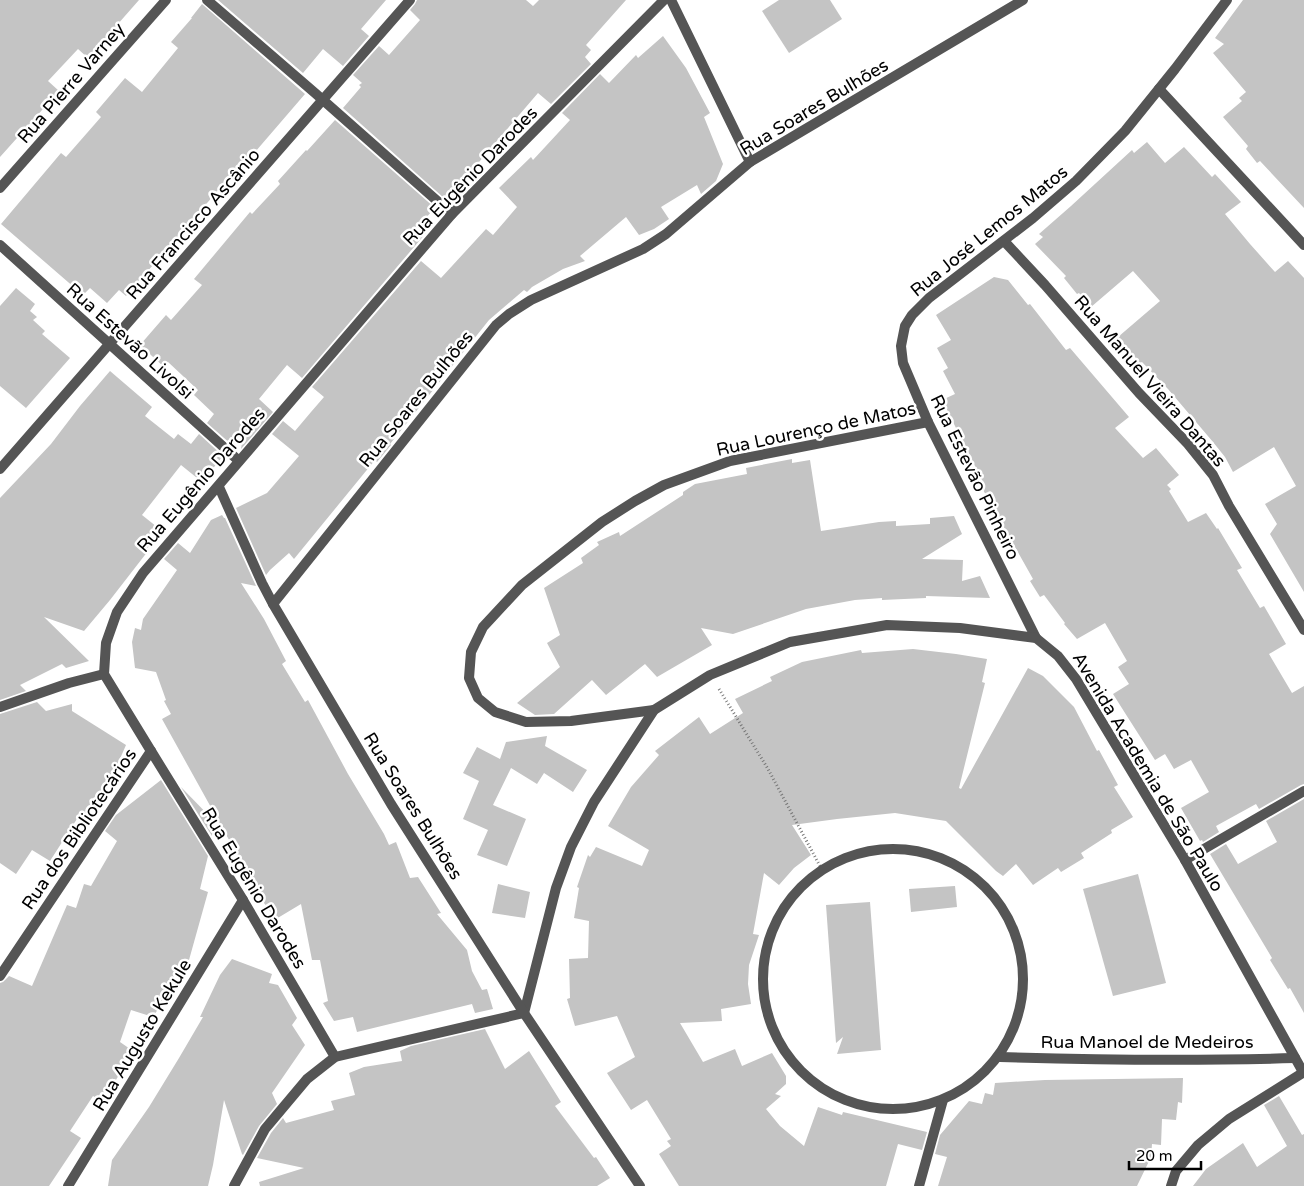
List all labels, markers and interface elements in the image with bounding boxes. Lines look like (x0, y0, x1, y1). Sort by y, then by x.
street label: Rua Pierre Varney (13, 18, 130, 148)
street label: Rua Soares Bulhões (736, 54, 892, 160)
street label: Rua Eugênio Darodes (398, 102, 542, 250)
street label: Rua Francisco Ascânio (121, 144, 265, 304)
street label: Rua José Lemos Matos (906, 161, 1072, 301)
street label: Rua Estevão Livolsi (62, 278, 198, 404)
street label: Rua Manuel Vieira Dantas (1069, 291, 1231, 471)
street label: Rua Soares Bulhões (354, 326, 478, 472)
street label: Rua Estevão Pinheiro (925, 391, 1025, 563)
street label: Rua Lourenço de Matos (714, 397, 918, 461)
street label: Rua Eugênio Darodes (132, 403, 270, 557)
street label: Avenida Academia de São Paulo (1068, 648, 1228, 896)
street label: Rua Soares Bulhões (359, 728, 467, 884)
street label: Rua dos Bibliotecários (17, 744, 141, 914)
street label: Rua Eugênio Darodes (197, 803, 311, 973)
street label: Rua Augusto Kekule (88, 955, 196, 1115)
street label: Rua Manoel de Medeiros (1040, 1031, 1254, 1053)
scale bar (1129, 1138, 1202, 1170)
text: 20 m (1136, 1147, 1173, 1165)

